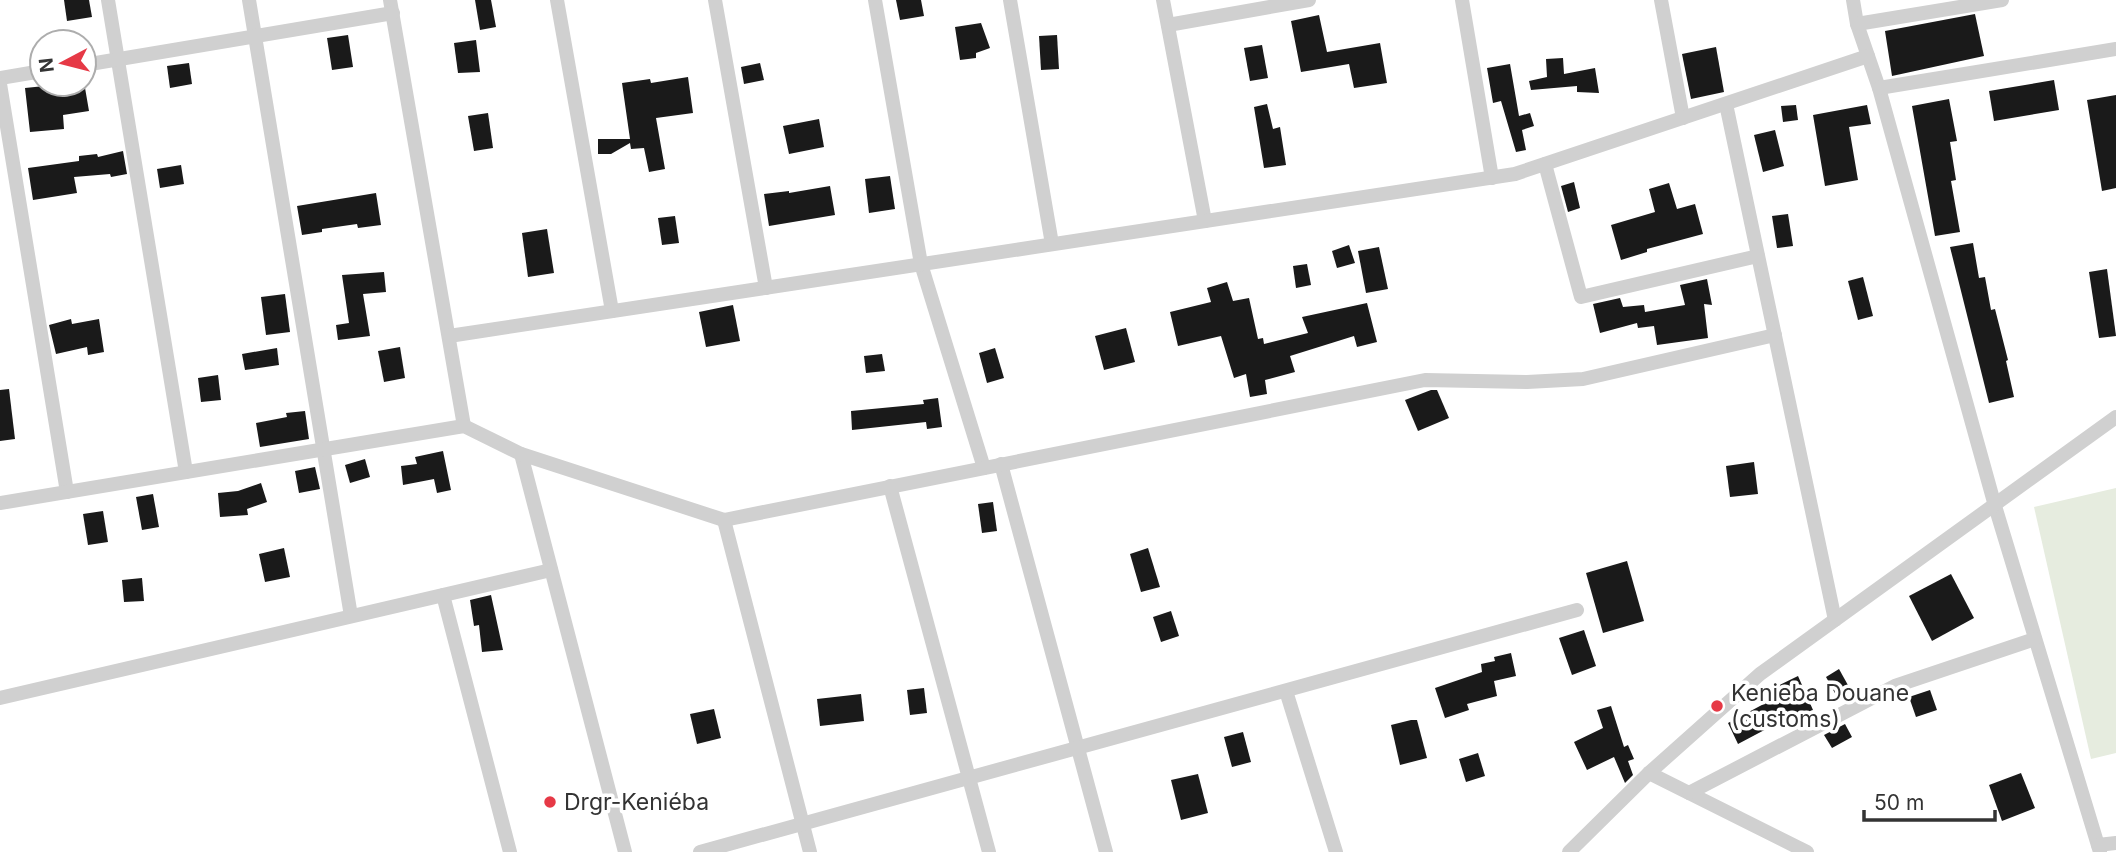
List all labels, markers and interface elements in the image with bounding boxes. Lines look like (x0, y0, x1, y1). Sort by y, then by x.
north arrow (28, 28, 98, 98)
text: N (34, 56, 59, 74)
place label: Kenieba Douane (customs) (1731, 679, 1909, 733)
marker: Kenieba Douane (customs) (1709, 698, 1725, 714)
scale bar (1864, 778, 1995, 822)
place label: Drgr-Keniéba (564, 788, 709, 816)
text: 50 m (1874, 790, 1924, 815)
marker: Drgr-Keniéba (542, 794, 558, 810)

